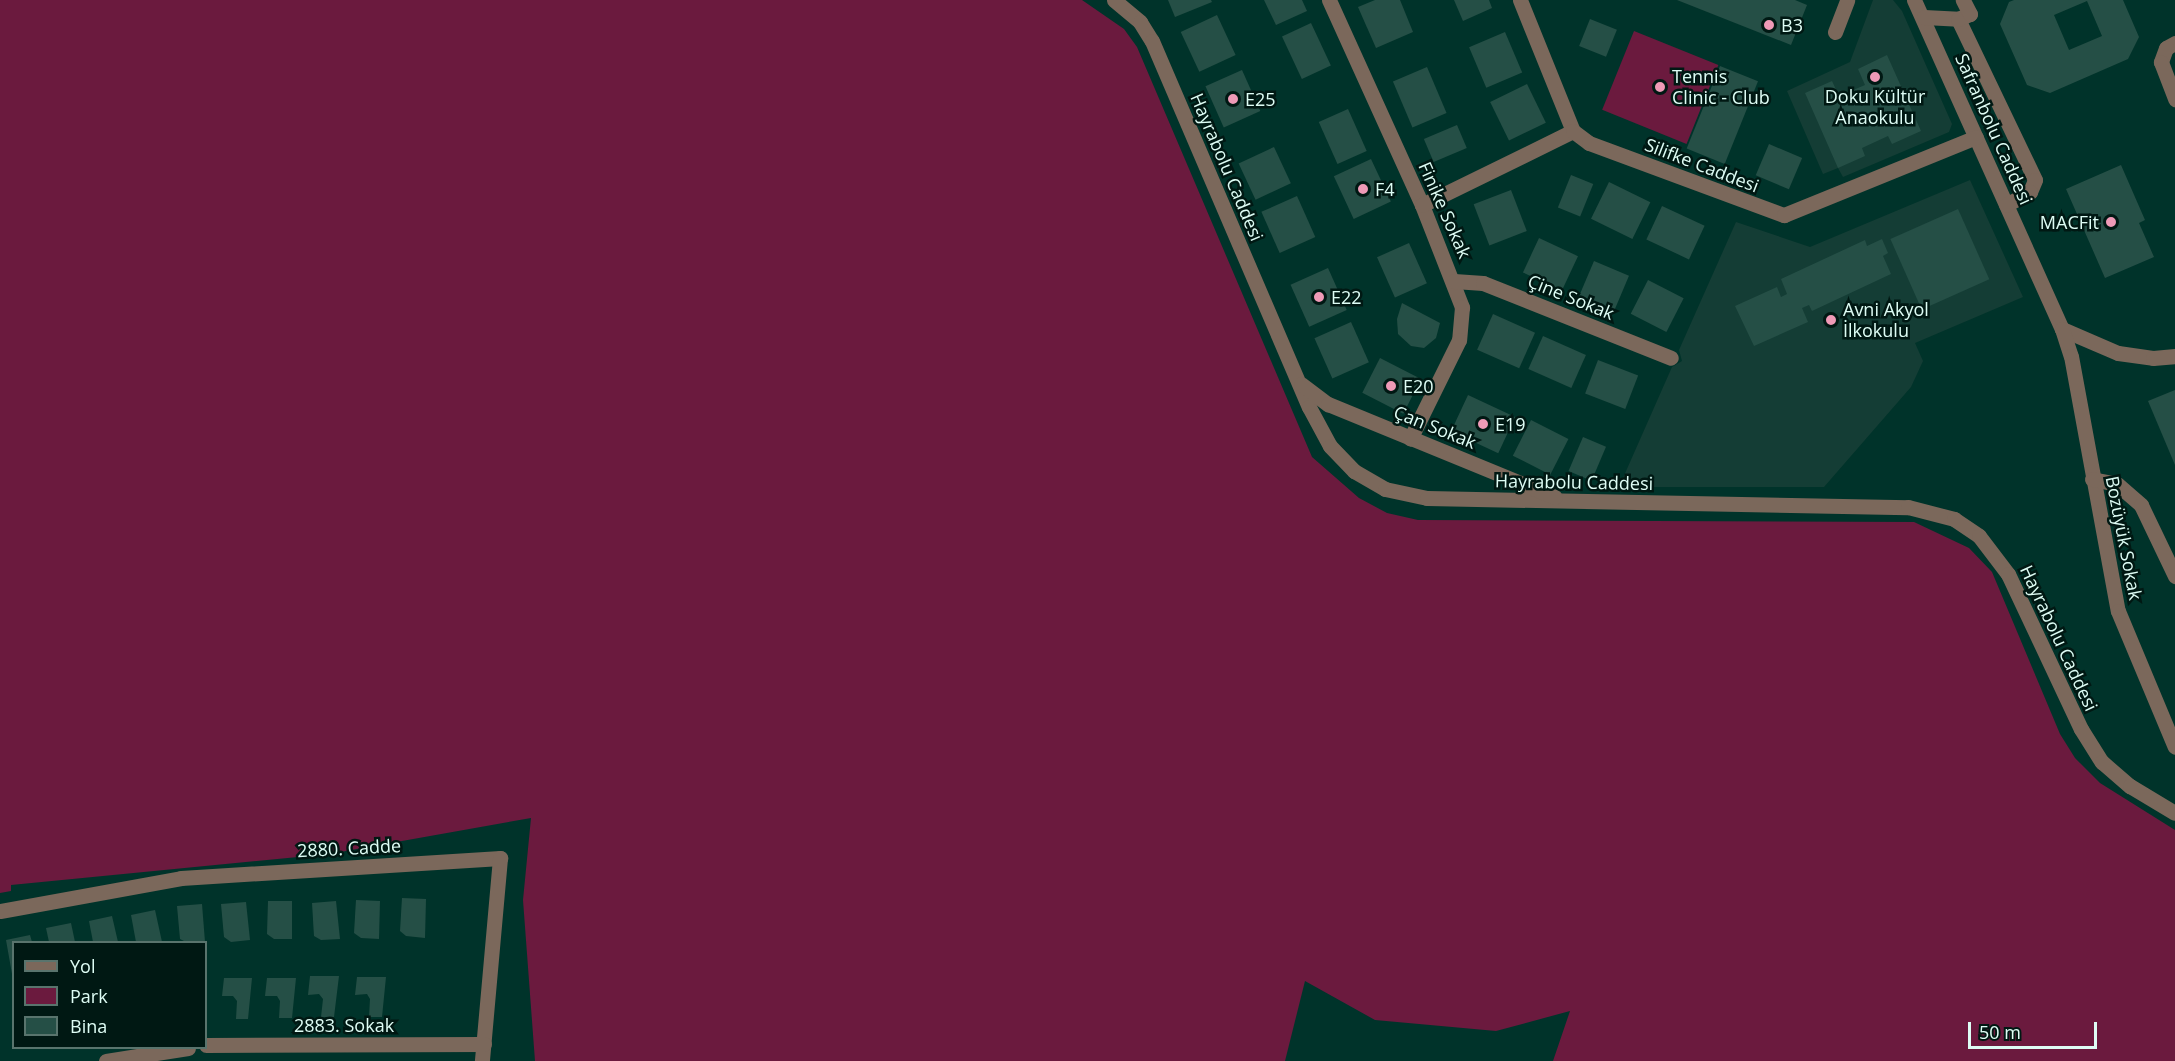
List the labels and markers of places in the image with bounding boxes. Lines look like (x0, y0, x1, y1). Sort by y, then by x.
place label: B3 (1781, 14, 1803, 36)
marker: B3 (1762, 18, 1776, 32)
place label: Tennis Clinic - Club (1672, 66, 1770, 109)
marker: Doku Kültür Anaokulu (1868, 70, 1882, 84)
marker: Tennis Clinic - Club (1653, 80, 1667, 94)
place label: Doku Kültür Anaokulu (1825, 86, 1925, 128)
place label: E25 (1245, 88, 1276, 110)
marker: E25 (1226, 92, 1240, 106)
place label: F4 (1375, 178, 1395, 200)
marker: F4 (1356, 182, 1370, 196)
place label: MACFit (2040, 211, 2099, 233)
marker: MACFit (2104, 215, 2118, 229)
place label: E22 (1331, 286, 1362, 308)
marker: E22 (1312, 290, 1326, 304)
place label: Avni Akyol İlkokulu (1843, 299, 1929, 342)
marker: Avni Akyol İlkokulu (1824, 313, 1838, 327)
place label: E20 (1403, 375, 1434, 397)
marker: E20 (1384, 379, 1398, 393)
place label: E19 (1495, 413, 1526, 435)
marker: E19 (1476, 417, 1490, 431)

